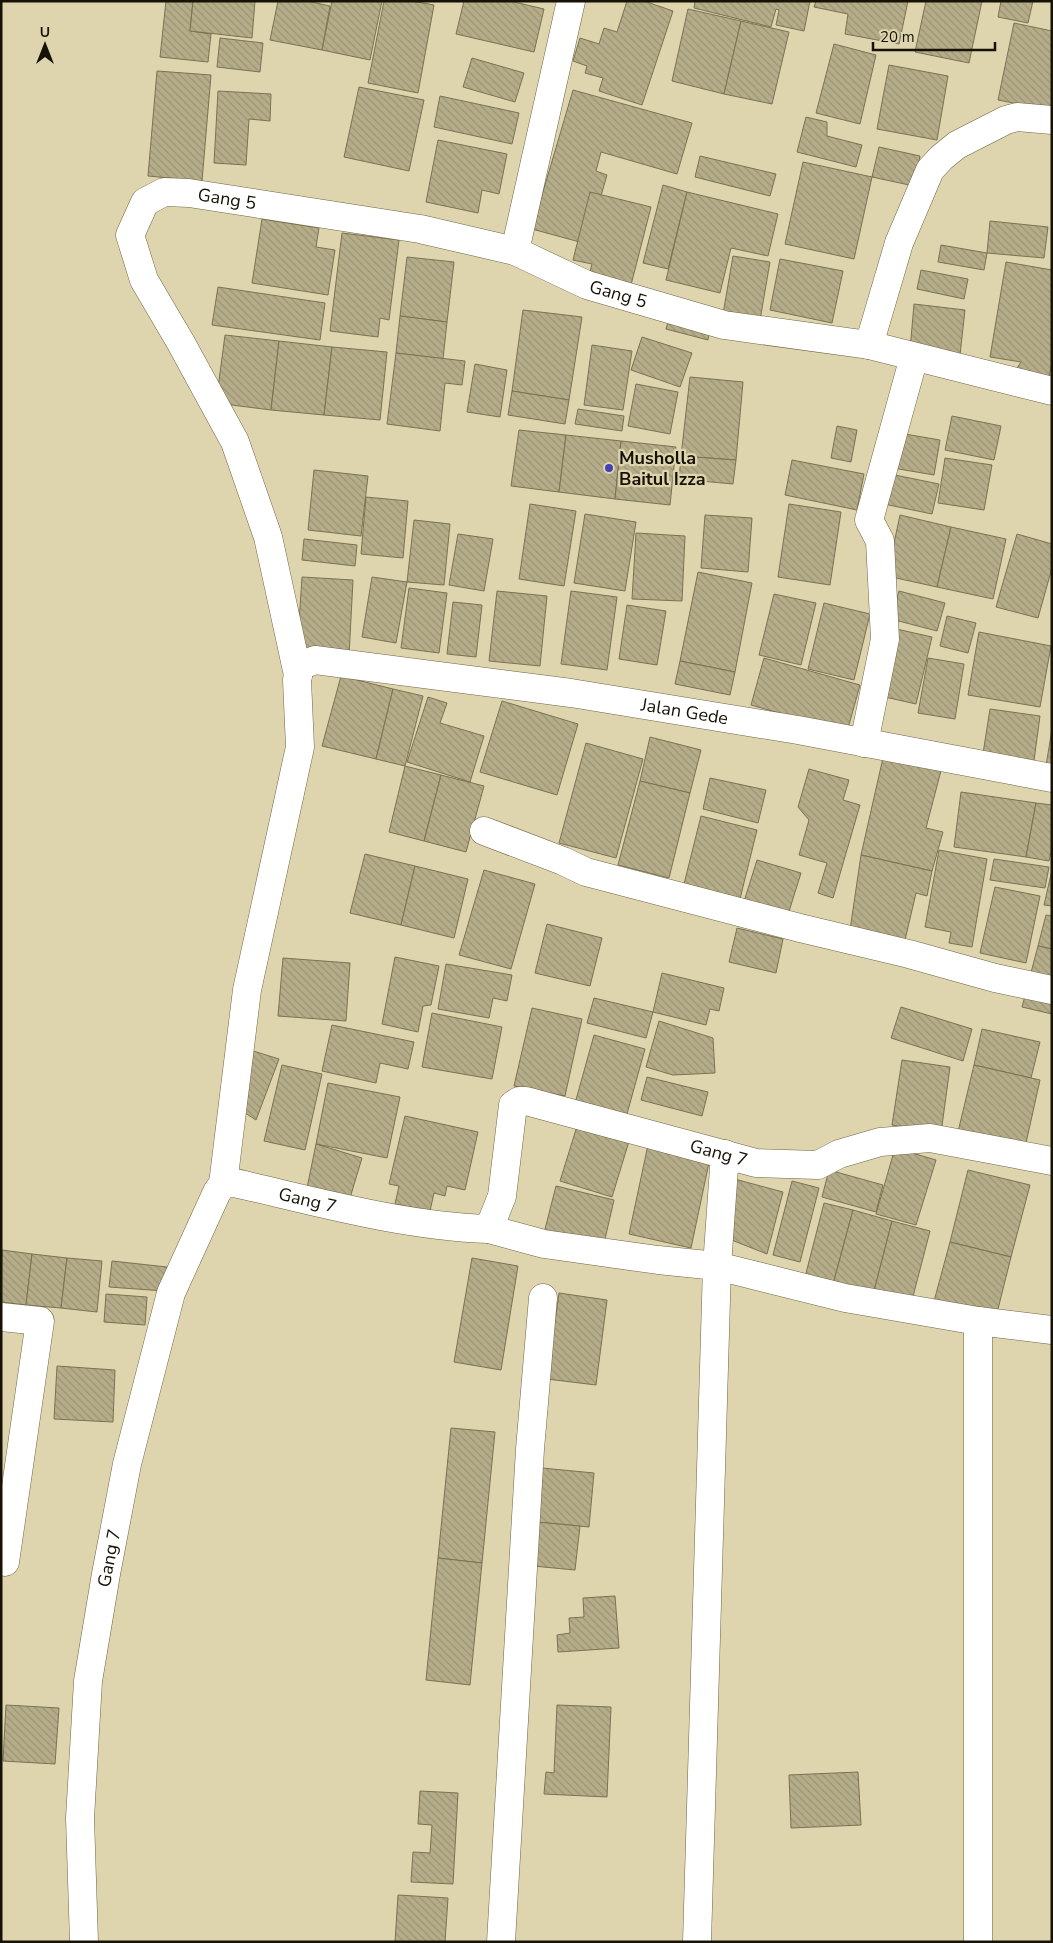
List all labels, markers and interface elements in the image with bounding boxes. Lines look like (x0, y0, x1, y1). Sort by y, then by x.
north arrow (20, 20, 70, 70)
scale bar (873, 20, 996, 52)
text: U (40, 23, 50, 42)
text: 20 m (880, 27, 915, 47)
street label: Gang 5 (196, 183, 258, 215)
street label: Gang 5 (587, 274, 650, 314)
place label: Musholla Baitul Izza (619, 446, 706, 491)
marker: Musholla Baitul Izza (603, 462, 615, 474)
street label: Jalan Gede (638, 692, 730, 730)
street label: Gang 7 (687, 1134, 750, 1172)
street label: Gang 7 (276, 1182, 339, 1218)
street label: Gang 7 (92, 1527, 126, 1589)

